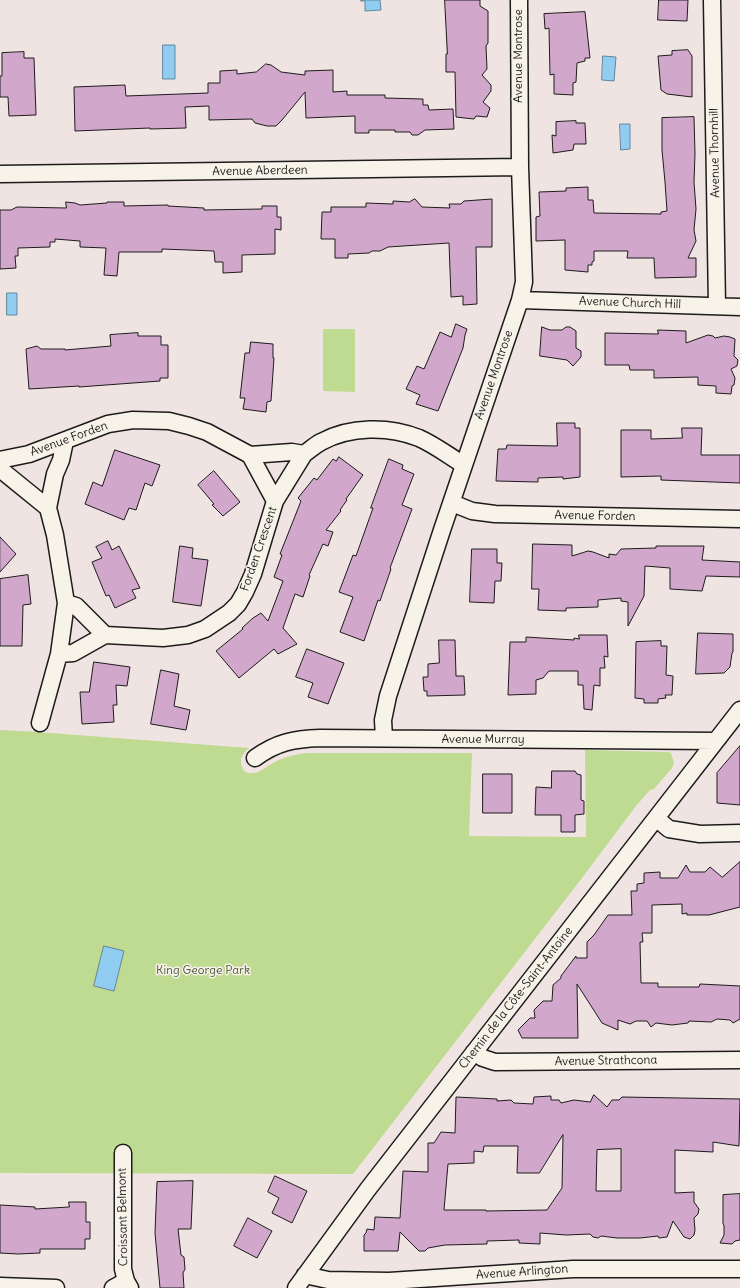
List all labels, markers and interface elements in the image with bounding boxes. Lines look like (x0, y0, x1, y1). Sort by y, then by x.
street label: Avenue Montrose (512, 9, 526, 103)
street label: Avenue Thornhill (707, 108, 723, 198)
street label: Avenue Aberdeen (212, 163, 308, 179)
street label: Avenue Church Hill (579, 294, 681, 312)
street label: Avenue Montrose (472, 328, 516, 422)
street label: Avenue Forden (28, 418, 110, 460)
street label: Forden Crescent (238, 505, 280, 593)
street label: Avenue Forden (554, 508, 636, 524)
street label: Avenue Murray (441, 733, 525, 747)
street label: Chemin de la Côte-Saint-Antoine (456, 924, 576, 1072)
park label: King George Park (156, 964, 250, 978)
street label: Avenue Strathcona (555, 1053, 657, 1069)
street label: Croissant Belmont (115, 1168, 131, 1266)
street label: Avenue Arlington (475, 1262, 569, 1282)

